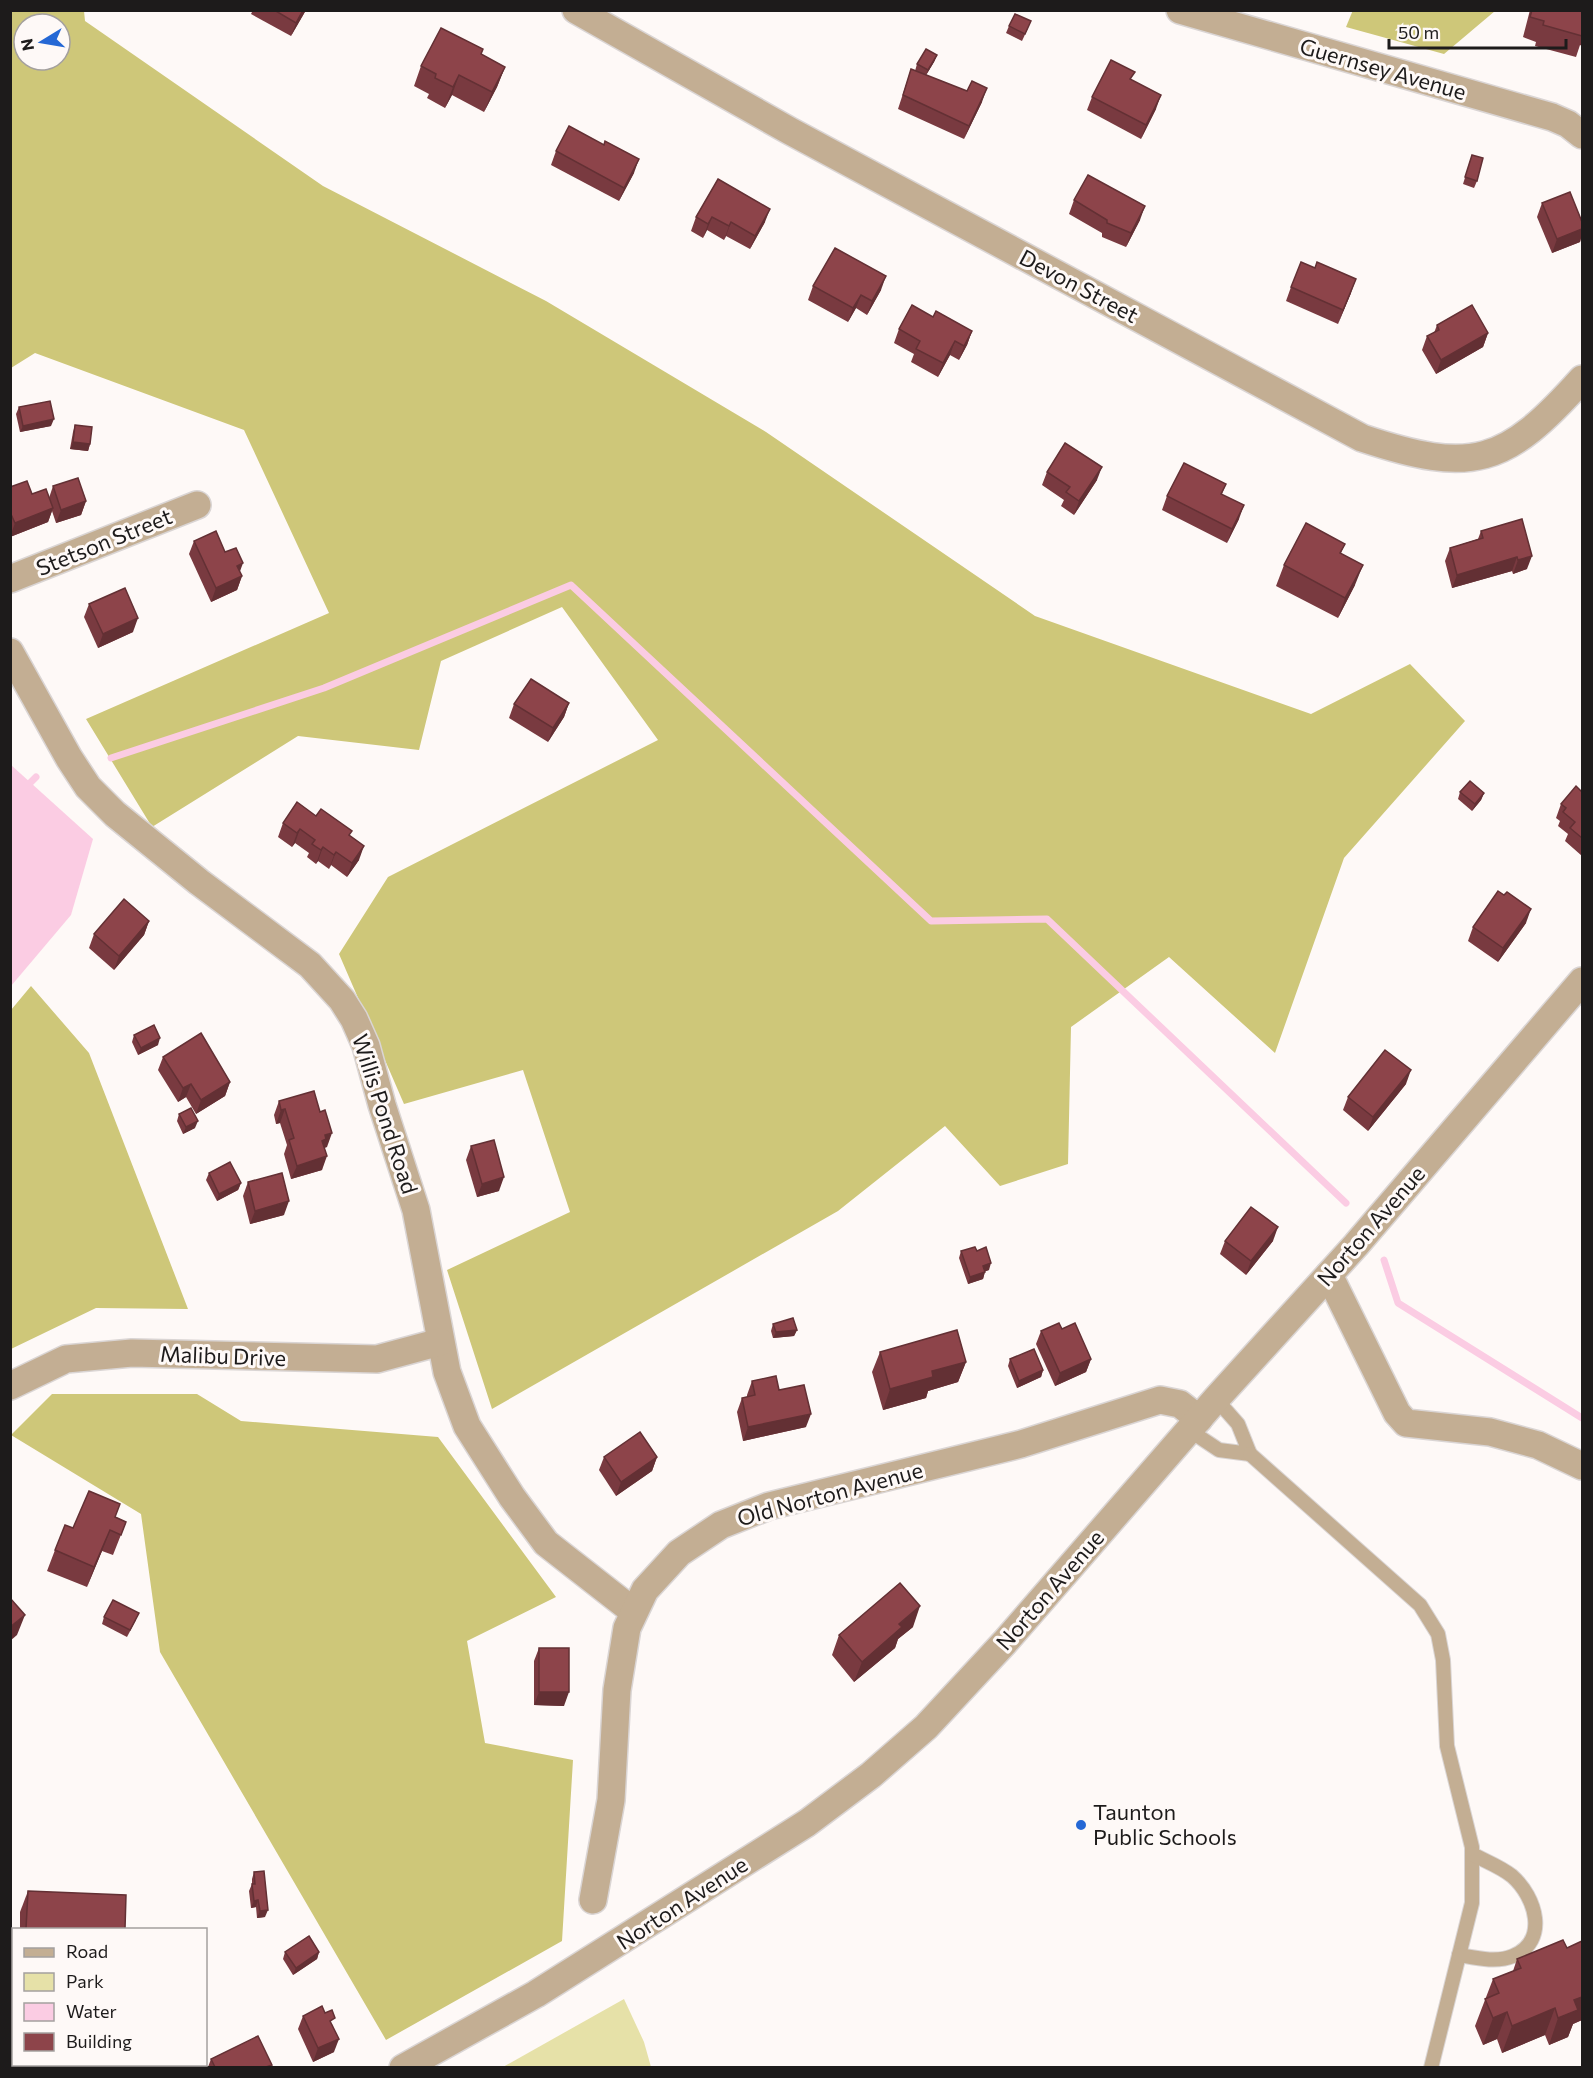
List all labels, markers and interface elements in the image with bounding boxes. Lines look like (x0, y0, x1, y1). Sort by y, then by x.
north arrow (12, 12, 72, 72)
scale bar (1389, 12, 1566, 50)
text: 50 m (1398, 21, 1439, 43)
street label: Guernsey Avenue (1297, 32, 1469, 105)
text: N (16, 37, 37, 53)
street label: Devon Street (1015, 243, 1143, 328)
street label: Stetson Street (32, 502, 176, 581)
street label: Willis Pond Road (347, 1030, 424, 1197)
street label: Norton Avenue (1311, 1160, 1430, 1291)
street label: Malibu Drive (159, 1340, 287, 1371)
street label: Old Norton Avenue (734, 1456, 926, 1531)
street label: Norton Avenue (990, 1524, 1109, 1655)
place label: Taunton Public Schools (1093, 1798, 1237, 1850)
marker: Taunton Public Schools (1074, 1818, 1088, 1832)
street label: Norton Avenue (611, 1850, 752, 1955)
legend (12, 1928, 207, 2066)
text: Road (66, 1940, 108, 1962)
text: Park (66, 1970, 104, 1992)
text: Water (66, 2000, 117, 2022)
text: Building (66, 2030, 132, 2052)

